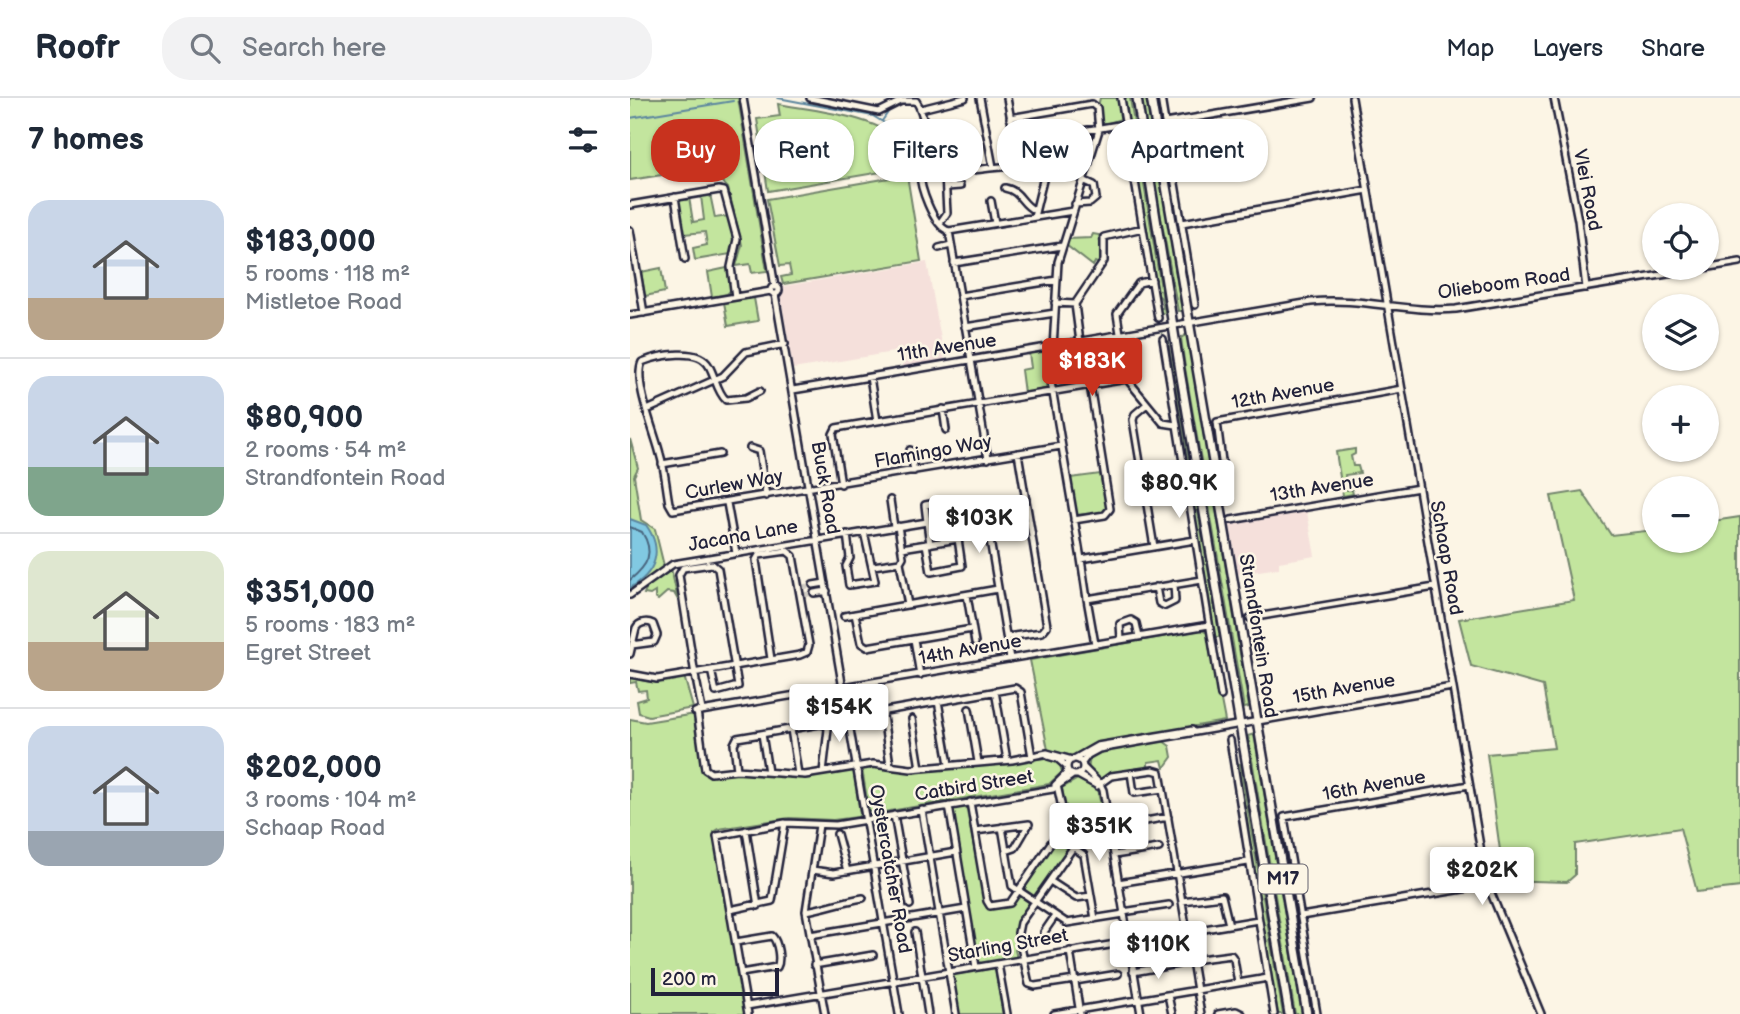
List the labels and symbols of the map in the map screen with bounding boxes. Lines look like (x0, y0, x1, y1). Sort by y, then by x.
street label: Vlei Road (1568, 147, 1606, 233)
street label: Olieboom Road (1436, 263, 1572, 305)
street label: 11th Avenue (896, 329, 998, 367)
pin: $183K (1043, 338, 1141, 398)
street label: 12th Avenue (1230, 374, 1336, 414)
street label: Flamingo Way (872, 430, 994, 474)
street label: Buck Road (806, 440, 844, 536)
pin: $80.9K (1122, 460, 1236, 520)
street label: Curlew Way (683, 465, 785, 505)
street label: 13th Avenue (1269, 468, 1375, 508)
pin: $103K (930, 496, 1028, 555)
street label: Schaap Road (1425, 499, 1467, 617)
street label: Jacana Lane (686, 515, 800, 557)
street label: Strandfontein Road (1234, 552, 1282, 720)
street label: 14th Avenue (917, 630, 1023, 670)
street label: 15th Avenue (1291, 669, 1397, 709)
pin: $154K (790, 684, 888, 744)
street label: Catbird Street (913, 765, 1035, 807)
street label: 16th Avenue (1321, 766, 1427, 806)
street label: Oystercatcher Road (864, 783, 916, 955)
pin: $351K (1050, 804, 1148, 863)
pin: $202K (1433, 848, 1531, 907)
road number: M17 (1258, 864, 1308, 894)
pin: $110K (1109, 922, 1207, 981)
street label: Starling Street (946, 924, 1070, 968)
scale bar (651, 965, 779, 997)

